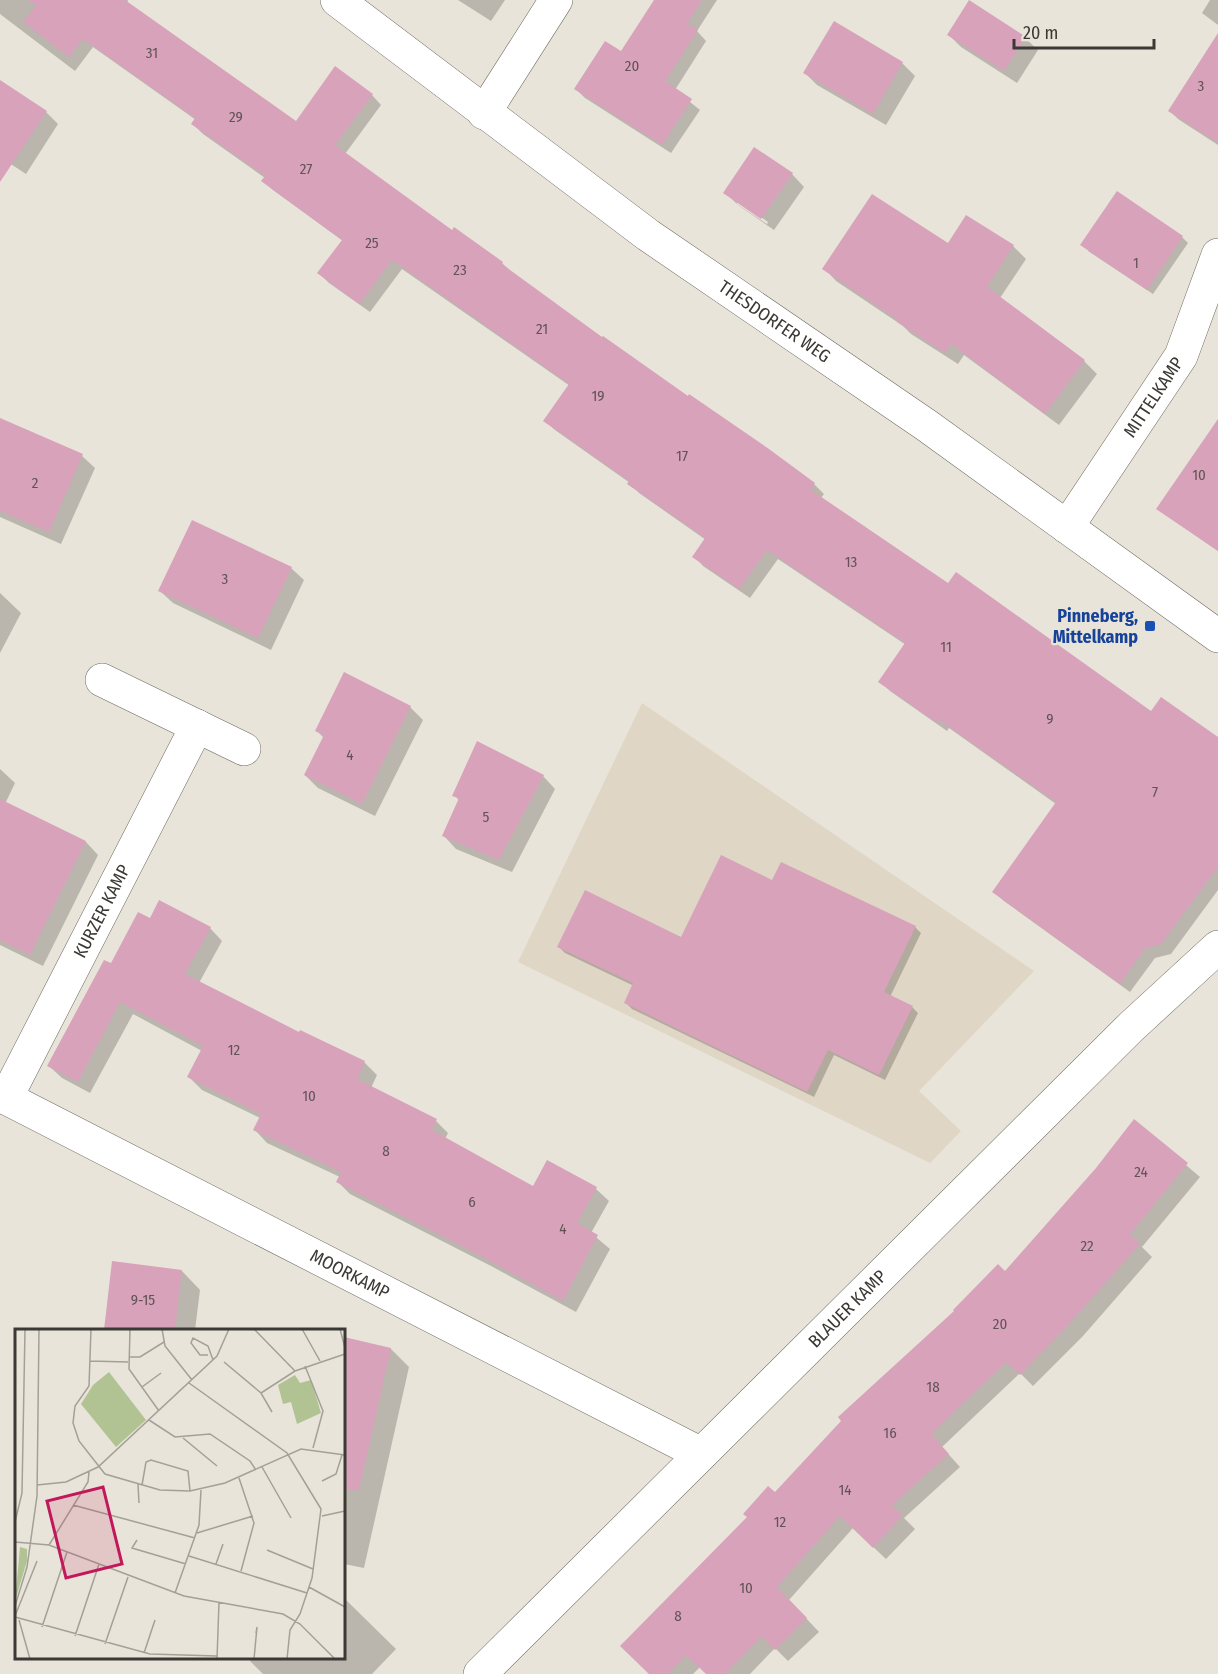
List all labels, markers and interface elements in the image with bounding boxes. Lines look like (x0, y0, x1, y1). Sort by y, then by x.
scale bar (1014, 12, 1154, 50)
text: 20 m (1023, 22, 1058, 44)
house number: 31 (146, 44, 158, 62)
house number: 20 (625, 57, 639, 75)
house number: 3 (1198, 77, 1205, 95)
house number: 29 (229, 108, 243, 126)
house number: 27 (300, 160, 312, 178)
house number: 25 (365, 234, 379, 252)
house number: 1 (1133, 254, 1139, 272)
house number: 23 (453, 261, 467, 279)
street label: THESDORFER WEG (714, 276, 835, 367)
house number: 21 (536, 320, 548, 338)
street label: MITTELKAMP (1119, 353, 1188, 442)
house number: 19 (591, 387, 605, 405)
house number: 17 (676, 447, 688, 465)
house number: 10 (1192, 466, 1206, 484)
house number: 2 (32, 474, 39, 492)
house number: 13 (845, 553, 858, 571)
house number: 3 (222, 570, 229, 588)
place label: Pinneberg, Mittelkamp (1053, 605, 1138, 648)
marker: Pinneberg, Mittelkamp (1143, 619, 1157, 633)
house number: 11 (940, 638, 952, 656)
house number: 9 (1046, 710, 1054, 728)
house number: 4 (346, 746, 354, 764)
house number: 7 (1152, 783, 1158, 801)
house number: 5 (483, 808, 490, 826)
street label: KURZER KAMP (69, 861, 135, 962)
house number: 12 (228, 1041, 241, 1059)
house number: 10 (302, 1087, 316, 1105)
house number: 8 (382, 1142, 390, 1160)
house number: 24 (1134, 1163, 1148, 1181)
house number: 6 (468, 1193, 476, 1211)
house number: 4 (559, 1220, 567, 1238)
house number: 22 (1080, 1237, 1094, 1255)
street label: MOORKAMP (306, 1245, 393, 1304)
street label: BLAUER KAMP (804, 1265, 891, 1352)
house number: 9-15 (131, 1291, 155, 1309)
house number: 20 (993, 1315, 1007, 1333)
inset map (15, 1329, 345, 1659)
house number: 18 (926, 1378, 940, 1396)
house number: 16 (883, 1424, 897, 1442)
house number: 14 (838, 1481, 852, 1499)
house number: 12 (774, 1513, 787, 1531)
house number: 10 (739, 1579, 753, 1597)
house number: 8 (674, 1607, 682, 1625)

